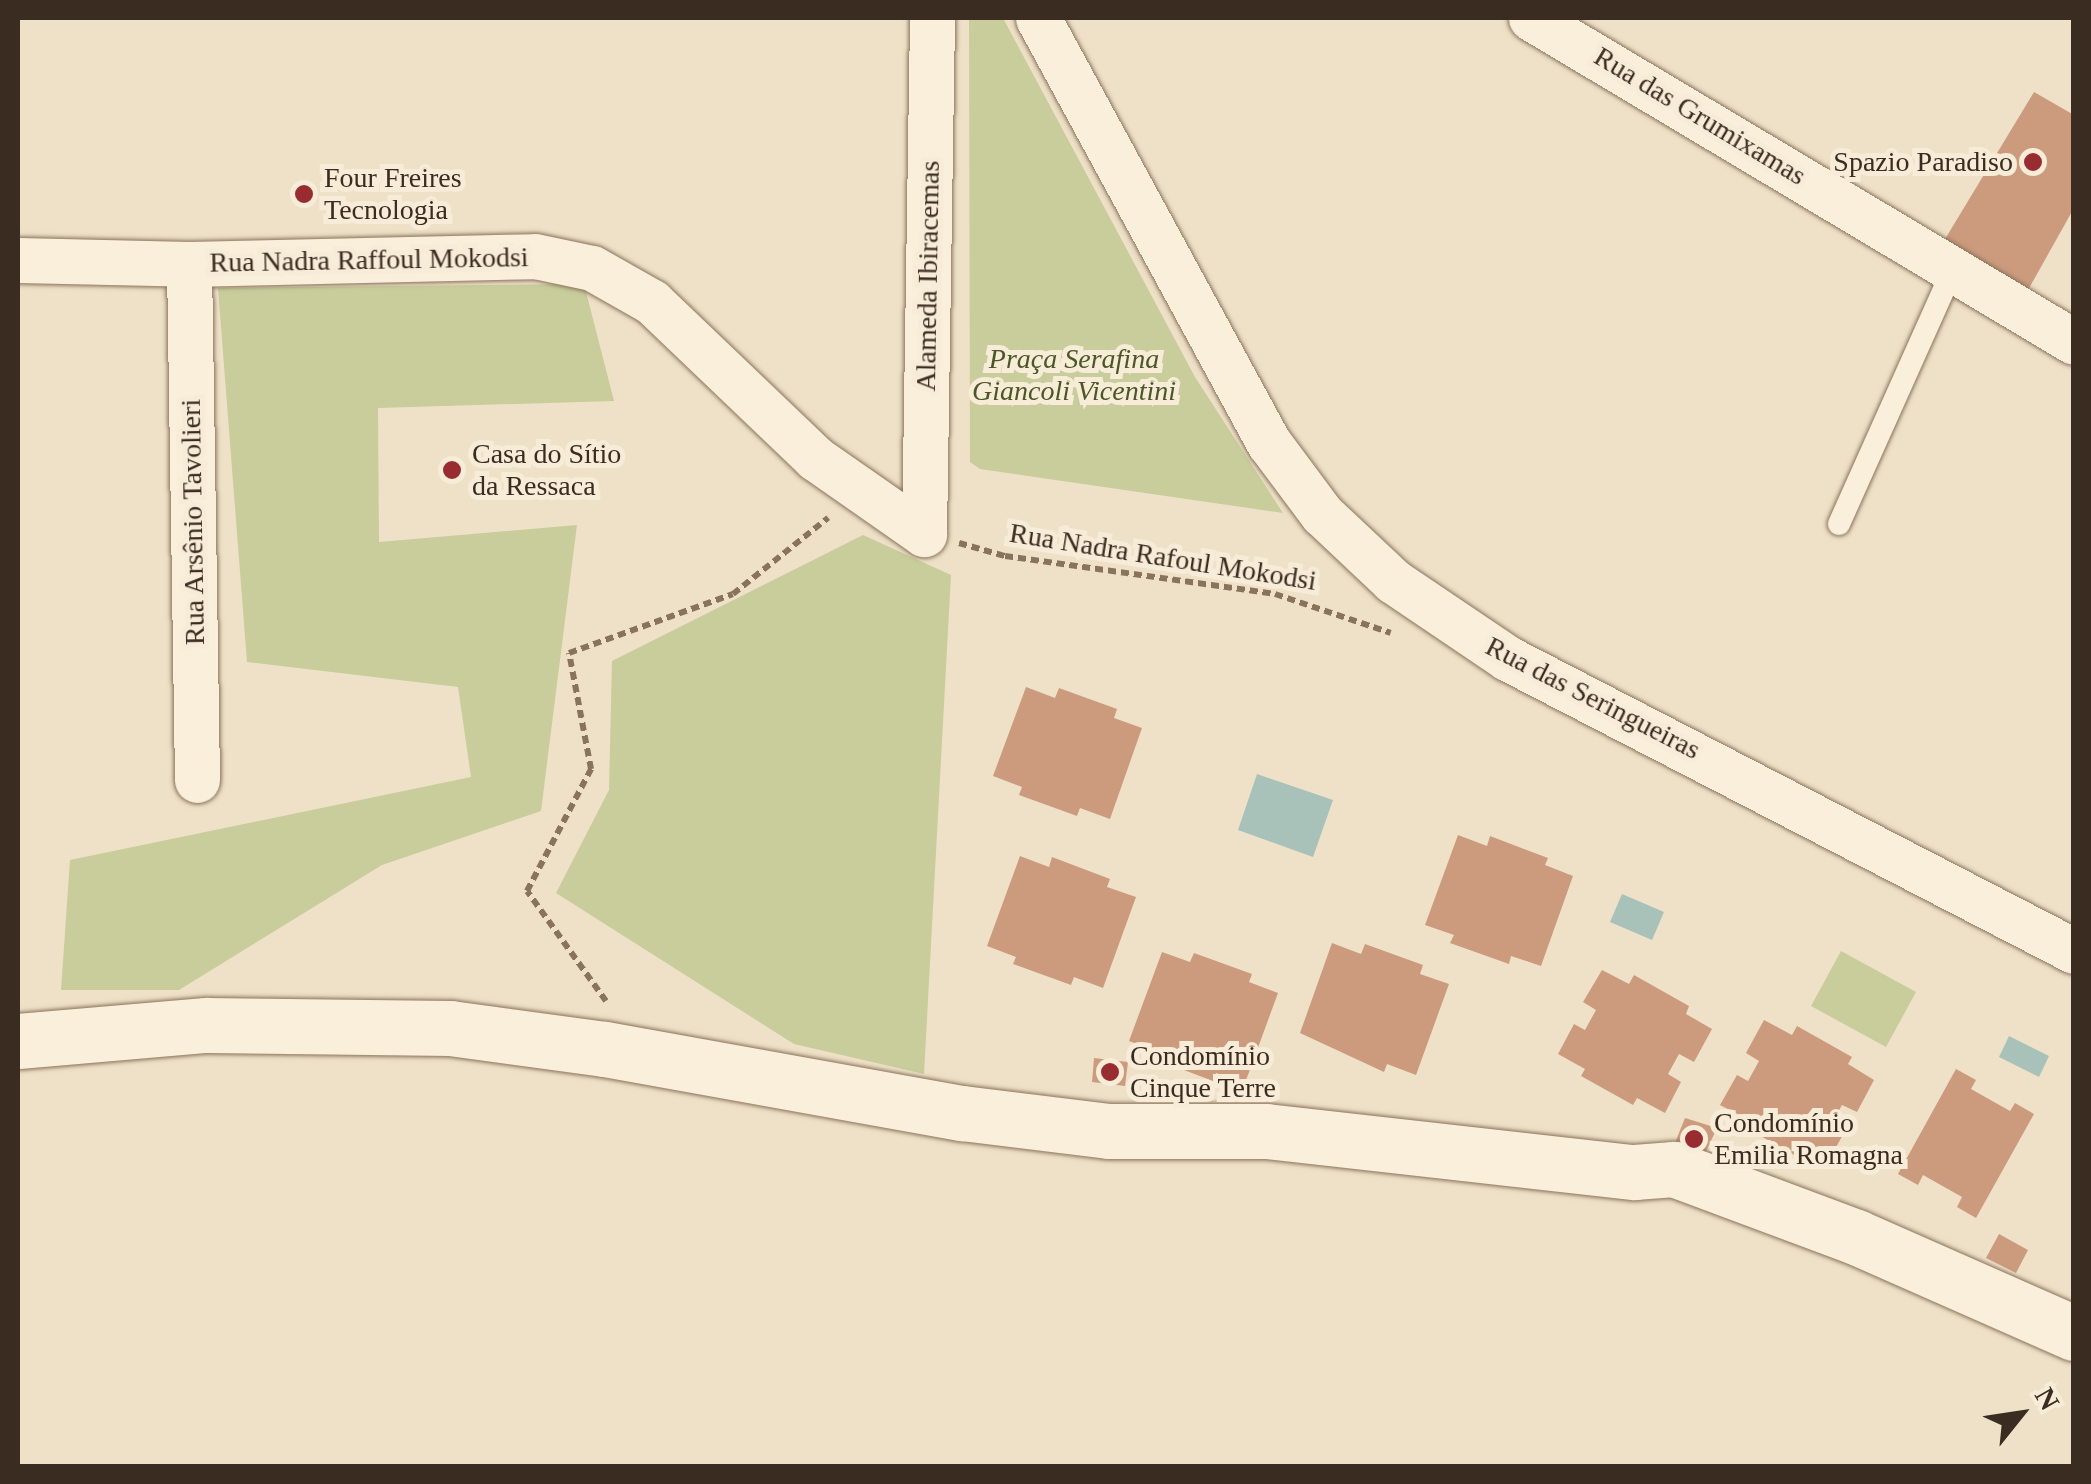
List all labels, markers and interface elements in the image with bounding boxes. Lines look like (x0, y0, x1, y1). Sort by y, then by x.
street label: Rua das Grumixamas (1588, 40, 1812, 192)
place label: Spazio Paradiso (1833, 145, 2013, 179)
marker: Spazio Paradiso (2022, 151, 2044, 173)
street label: Alameda Ibiracemas (909, 160, 947, 392)
place label: Four Freires Tecnologia (324, 161, 462, 227)
marker: Four Freires Tecnologia (293, 183, 315, 205)
street label: Rua Nadra Raffoul Mokodsi (209, 240, 529, 280)
park label: Praça Serafina Giancoli Vicentini (972, 342, 1176, 408)
street label: Rua Arsênio Tavolieri (174, 398, 212, 646)
place label: Casa do Sítio da Ressaca (472, 437, 621, 503)
marker: Casa do Sítio da Ressaca (441, 459, 463, 481)
street label: Rua Nadra Rafoul Mokodsi (1007, 516, 1319, 598)
street label: Rua das Seringueiras (1480, 629, 1706, 767)
place label: Condomínio Cinque Terre (1130, 1039, 1277, 1105)
marker: Condomínio Cinque Terre (1099, 1061, 1121, 1083)
place label: Condomínio Emilia Romagna (1714, 1106, 1903, 1172)
marker: Condomínio Emilia Romagna (1683, 1128, 1705, 1150)
north arrow (1971, 1364, 2071, 1464)
text: N (2029, 1382, 2066, 1415)

